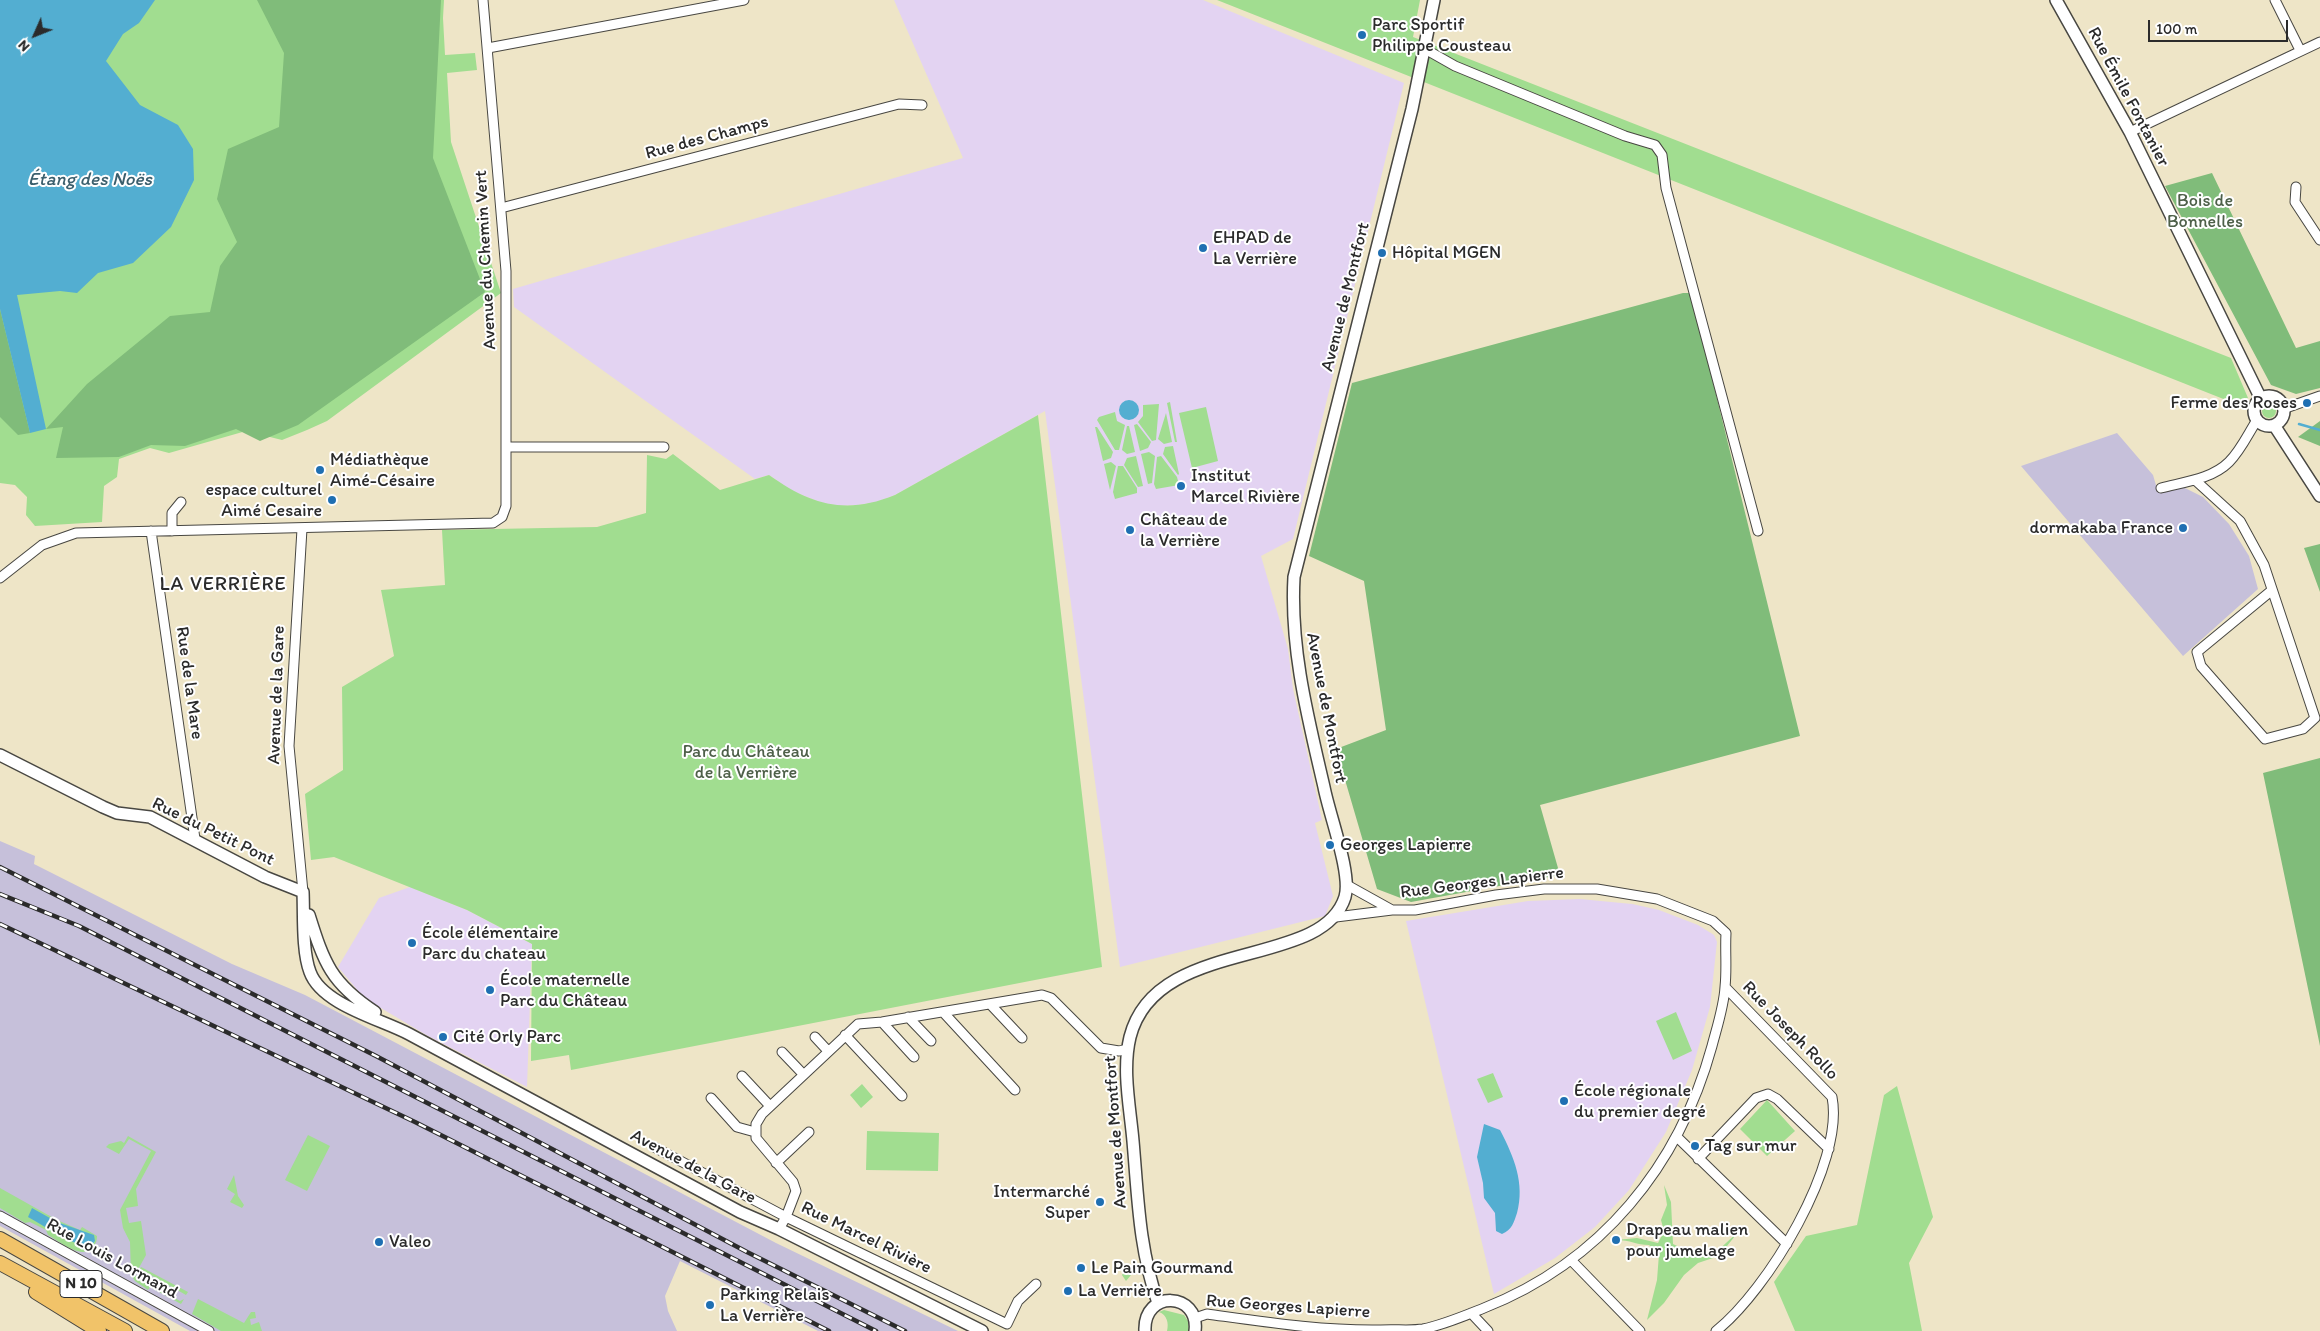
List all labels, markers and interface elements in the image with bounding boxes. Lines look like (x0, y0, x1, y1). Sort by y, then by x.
north arrow (10, 10, 60, 60)
scale bar (2150, 10, 2290, 42)
place label: Parc Sportif Philippe Cousteau (1372, 14, 1511, 56)
text: 100 m (2156, 20, 2197, 38)
street label: Rue Émile Fontanier (2082, 24, 2174, 170)
marker: Parc Sportif Philippe Cousteau (1356, 29, 1368, 41)
text: N (14, 36, 33, 55)
street label: Rue des Champs (643, 111, 771, 165)
water label: Étang des Noës (28, 169, 152, 191)
street label: Avenue du Chemin Vert (471, 170, 501, 350)
park label: Bois de Bonnelles (2167, 190, 2243, 232)
street label: Avenue de Montfort (1317, 220, 1375, 374)
place label: EHPAD de La Verrière (1213, 227, 1297, 270)
marker: EHPAD de La Verrière (1197, 242, 1209, 254)
place label: Hôpital MGEN (1392, 242, 1501, 264)
marker: Hôpital MGEN (1376, 247, 1388, 259)
place label: Ferme des Roses (2170, 392, 2297, 414)
marker: Ferme des Roses (2301, 397, 2313, 409)
place label: Médiathèque Aimé-Césaire (330, 449, 435, 492)
marker: Médiathèque Aimé-Césaire (314, 464, 326, 476)
place label: Institut Marcel Rivière (1191, 465, 1300, 508)
place label: espace culturel Aimé Cesaire (206, 479, 322, 522)
marker: Institut Marcel Rivière (1175, 480, 1187, 492)
marker: espace culturel Aimé Cesaire (326, 494, 338, 506)
place label: Château de la Verrière (1140, 509, 1227, 552)
place label: dormakaba France (2029, 517, 2173, 539)
marker: dormakaba France (2177, 522, 2189, 534)
marker: Château de la Verrière (1124, 524, 1136, 536)
district label: LA VERRIÈRE (159, 573, 287, 597)
street label: Rue de la Mare (170, 625, 208, 741)
street label: Avenue de la Gare (264, 625, 290, 765)
street label: Avenue de Montfort (1301, 631, 1351, 785)
park label: Parc du Château de la Verrière (682, 741, 810, 784)
street label: Rue du Petit Pont (148, 793, 278, 871)
place label: Georges Lapierre (1340, 834, 1471, 856)
marker: Georges Lapierre (1324, 839, 1336, 851)
street label: Rue Georges Lapierre (1399, 862, 1565, 904)
place label: École élémentaire Parc du chateau (422, 922, 558, 964)
marker: École élémentaire Parc du chateau (406, 937, 418, 949)
place label: École maternelle Parc du Château (500, 969, 630, 1012)
street label: Rue Joseph Rollo (1737, 977, 1843, 1085)
marker: École maternelle Parc du Château (484, 984, 496, 996)
place label: Cité Orly Parc (453, 1026, 561, 1048)
marker: Cité Orly Parc (437, 1031, 449, 1043)
street label: Avenue de Montfort (1100, 1055, 1132, 1209)
place label: École régionale du premier degré (1574, 1080, 1706, 1122)
marker: École régionale du premier degré (1558, 1095, 1570, 1107)
street label: Avenue de la Gare (627, 1125, 759, 1209)
place label: Tag sur mur (1705, 1135, 1797, 1157)
marker: Tag sur mur (1689, 1140, 1701, 1152)
place label: Intermarché Super (993, 1181, 1090, 1224)
marker: Intermarché Super (1094, 1196, 1106, 1208)
street label: Rue Marcel Rivière (797, 1197, 935, 1279)
street label: Rue Louis Lormand (42, 1214, 182, 1304)
place label: Drapeau malien pour jumelage (1626, 1219, 1748, 1262)
place label: Valeo (389, 1231, 431, 1253)
marker: Drapeau malien pour jumelage (1610, 1234, 1622, 1246)
marker: Valeo (373, 1236, 385, 1248)
place label: Le Pain Gourmand (1091, 1257, 1233, 1279)
marker: Le Pain Gourmand (1075, 1262, 1087, 1274)
road number: N 10 (60, 1270, 102, 1298)
place label: La Verrière (1078, 1280, 1162, 1302)
place label: Parking Relais La Verrière (720, 1284, 829, 1326)
marker: La Verrière (1062, 1285, 1074, 1297)
street label: Rue Georges Lapierre (1205, 1290, 1371, 1324)
marker: Parking Relais La Verrière (704, 1299, 716, 1311)

